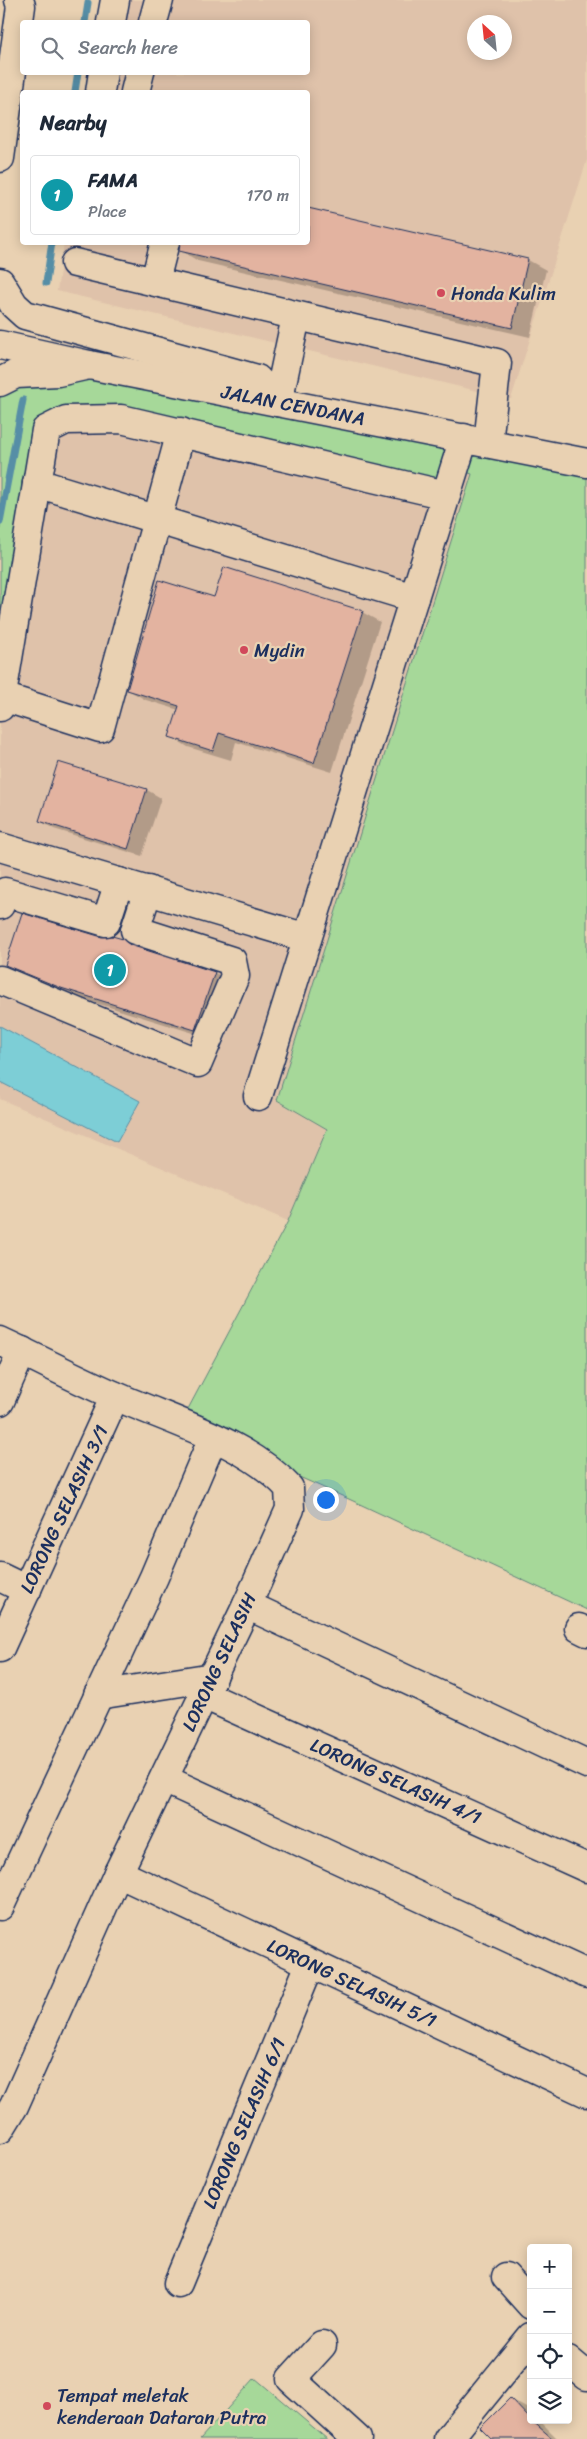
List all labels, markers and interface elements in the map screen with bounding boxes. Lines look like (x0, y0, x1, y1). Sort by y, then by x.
north arrow (467, 15, 512, 60)
search box (20, 20, 310, 75)
text: Search here (78, 31, 178, 64)
icon: search (38, 34, 66, 62)
text: Nearby (40, 104, 106, 142)
text: FAMA (88, 164, 138, 197)
text: 1 (54, 181, 60, 210)
text: 170 m (246, 181, 289, 210)
text: Place (88, 197, 127, 226)
place label: Honda Kulim (451, 277, 556, 310)
marker: Honda Kulim (435, 287, 447, 299)
street label: JALAN CENDANA (217, 375, 368, 435)
place label: Mydin (254, 634, 305, 667)
marker: Mydin (238, 644, 250, 656)
pin: 1 (94, 951, 126, 989)
street label: LORONG SELASIH 3/1 (10, 1419, 118, 1599)
your location (313, 1487, 339, 1513)
street label: LORONG SELASIH (172, 1587, 266, 1737)
street label: LORONG SELASIH 4/1 (305, 1728, 487, 1834)
street label: LORONG SELASIH 5/1 (262, 1929, 442, 2037)
street label: LORONG SELASIH 6/1 (193, 2032, 295, 2214)
map controls (527, 2244, 572, 2424)
button: + (527, 2244, 572, 2289)
button: − (527, 2289, 572, 2334)
button: locate (527, 2334, 572, 2379)
place label: Tempat meletak kenderaan Dataran Putra (57, 2379, 267, 2434)
button: layers (527, 2379, 572, 2424)
marker: Tempat meletak kenderaan Dataran Putra (41, 2400, 53, 2412)

